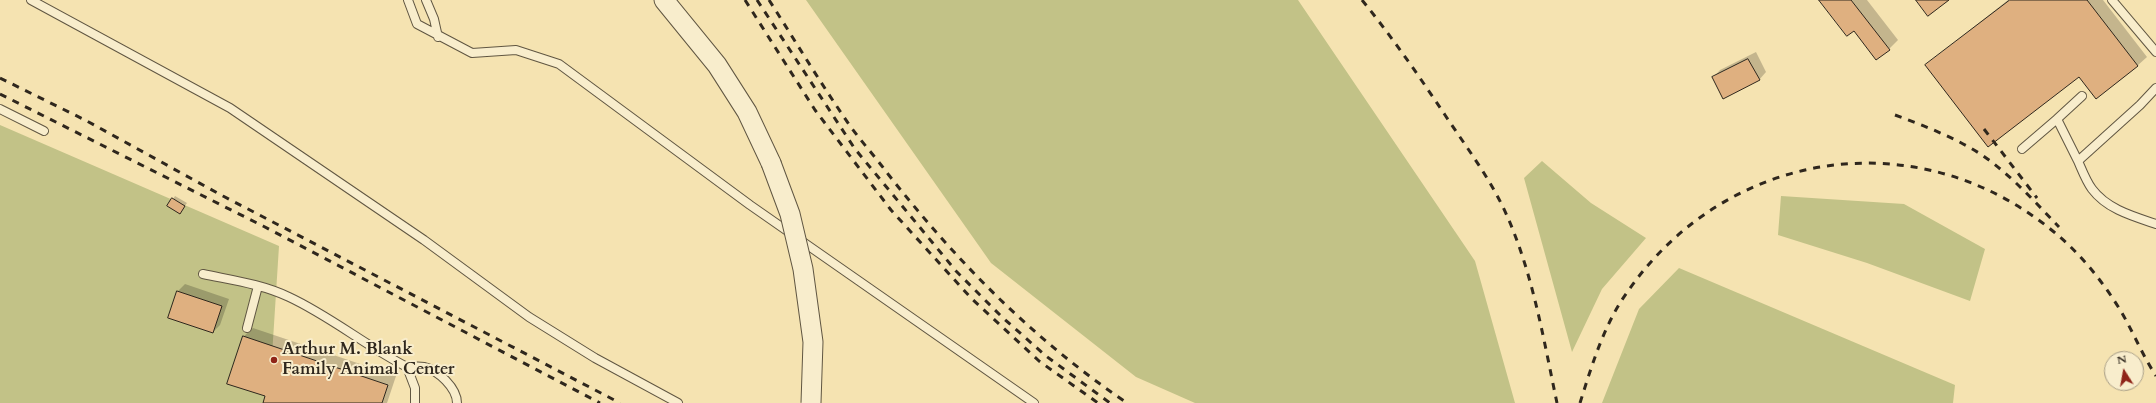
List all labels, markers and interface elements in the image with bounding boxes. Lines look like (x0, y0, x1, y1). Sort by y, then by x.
place label: Arthur M. Blank Family Animal Center (282, 340, 454, 380)
north arrow (2104, 351, 2144, 391)
text: N (2116, 351, 2128, 368)
marker: Arthur M. Blank Family Animal Center (269, 355, 279, 365)

